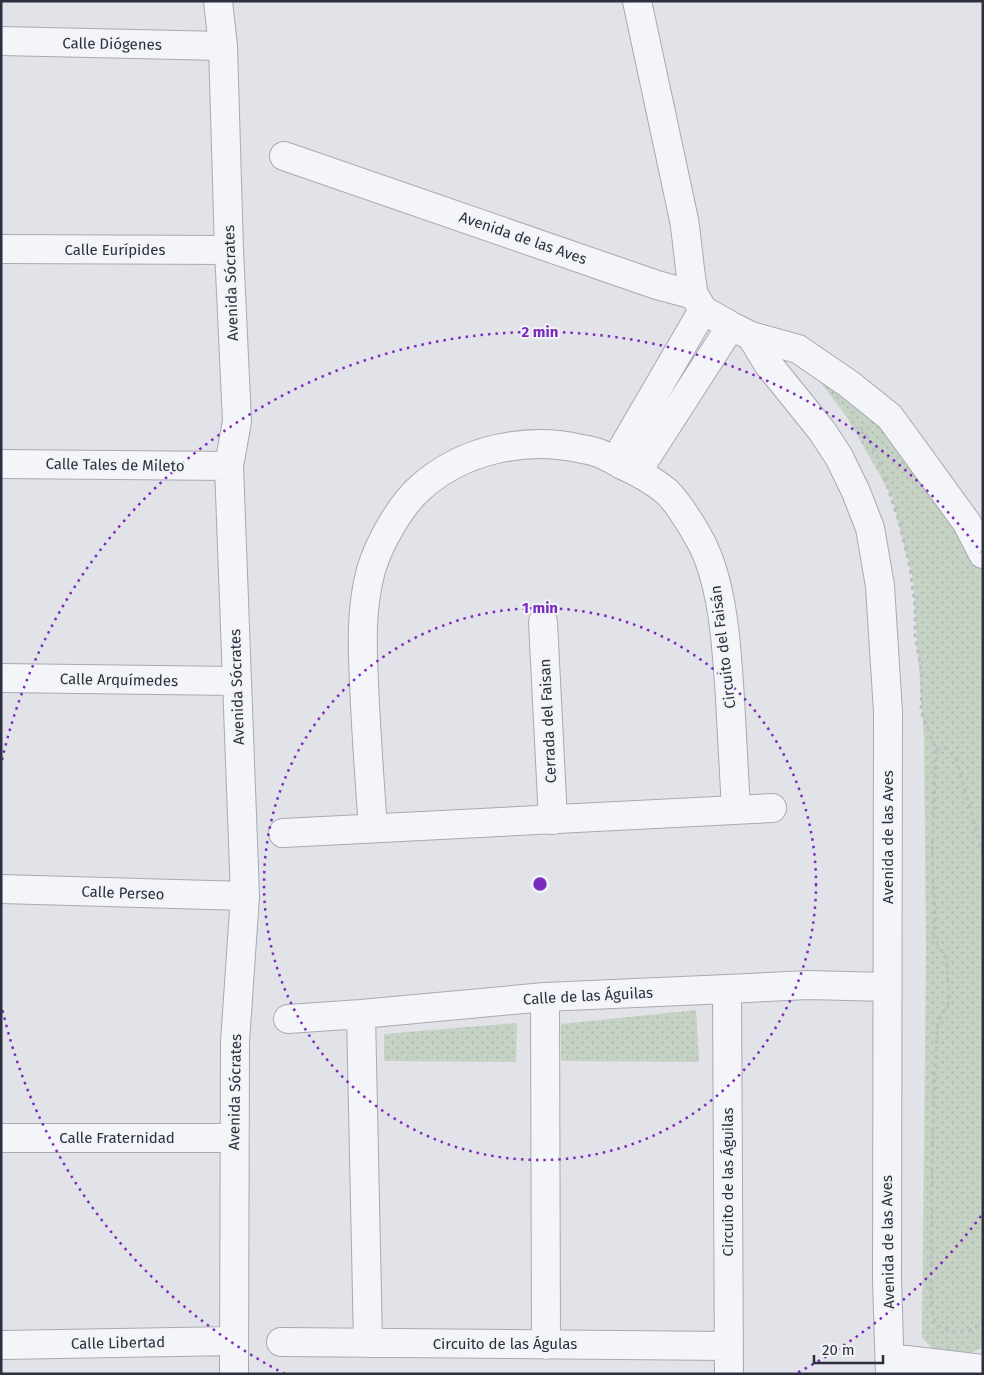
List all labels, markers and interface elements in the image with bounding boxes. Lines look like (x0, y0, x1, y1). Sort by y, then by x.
street label: Calle Diógenes (62, 34, 162, 54)
street label: Avenida de las Aves (457, 208, 589, 268)
street label: Avenida Sócrates (220, 225, 242, 341)
street label: Calle Eurípides (65, 241, 165, 259)
text: 2 min (522, 323, 558, 341)
street label: Calle Tales de Mileto (45, 455, 185, 475)
street label: Circuito del Faisán (707, 584, 739, 710)
text: 1 min (522, 599, 558, 617)
street label: Avenida Sócrates (226, 629, 248, 745)
street label: Cerrada del Faisan (536, 658, 560, 784)
street label: Calle Arquímedes (60, 670, 178, 690)
street label: Avenida de las Aves (879, 770, 897, 904)
centre of rings (531, 875, 549, 893)
street label: Calle Perseo (81, 883, 165, 903)
street label: Calle de las Águilas (523, 984, 653, 1008)
street label: Avenida Sócrates (225, 1034, 245, 1150)
street label: Circuito de las Águilas (719, 1108, 737, 1256)
street label: Calle Fraternidad (59, 1129, 175, 1147)
street label: Avenida de las Aves (878, 1175, 898, 1309)
scale bar (814, 1332, 883, 1364)
street label: Calle Libertad (71, 1333, 165, 1353)
street label: Circuito de las Águlas (433, 1335, 577, 1353)
text: 20 m (822, 1341, 855, 1359)

